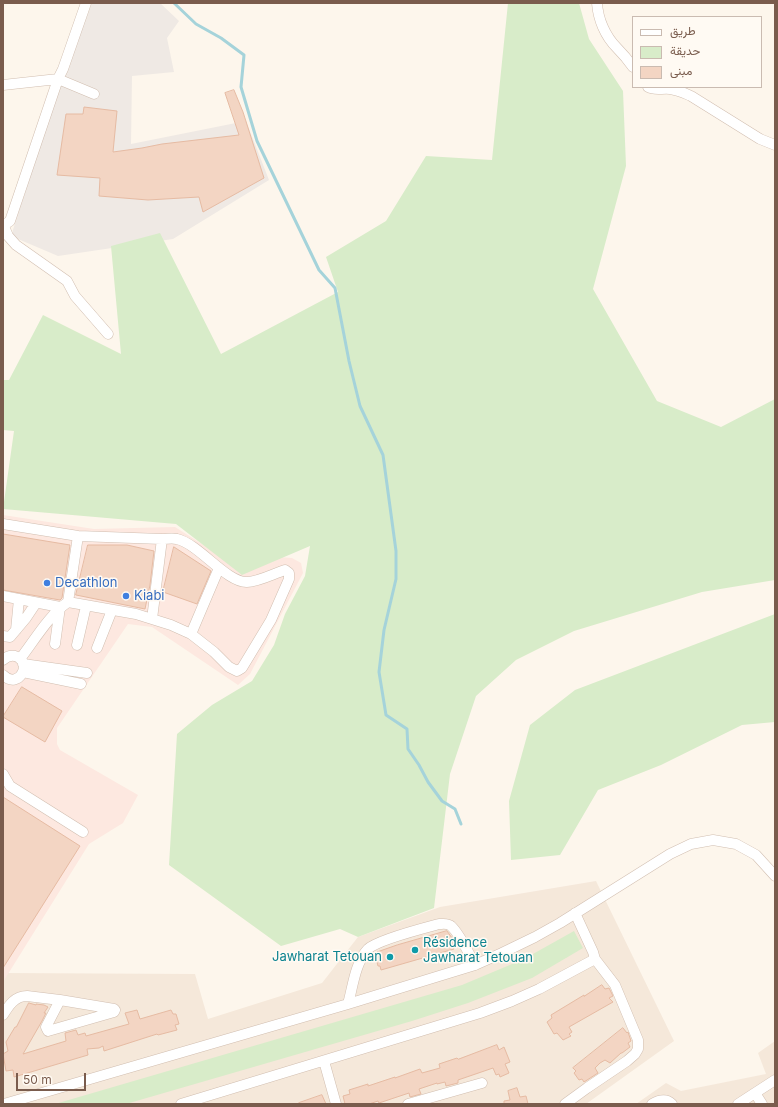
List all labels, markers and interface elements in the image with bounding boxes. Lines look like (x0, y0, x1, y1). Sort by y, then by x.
legend (632, 16, 762, 88)
text: طريق (670, 23, 695, 38)
text: حديقة (670, 43, 700, 58)
text: مبنى (670, 63, 692, 78)
place label: Decathlon (55, 575, 117, 591)
marker: Decathlon (42, 578, 52, 588)
place label: Kiabi (134, 588, 164, 604)
marker: Kiabi (121, 591, 131, 601)
place label: Résidence Jawharat Tetouan (423, 935, 533, 966)
marker: Résidence Jawharat Tetouan (410, 945, 420, 955)
place label: Jawharat Tetouan (272, 949, 382, 965)
marker: Jawharat Tetouan (385, 952, 395, 962)
scale bar (18, 1065, 88, 1091)
text: 50 m (23, 1072, 52, 1087)

